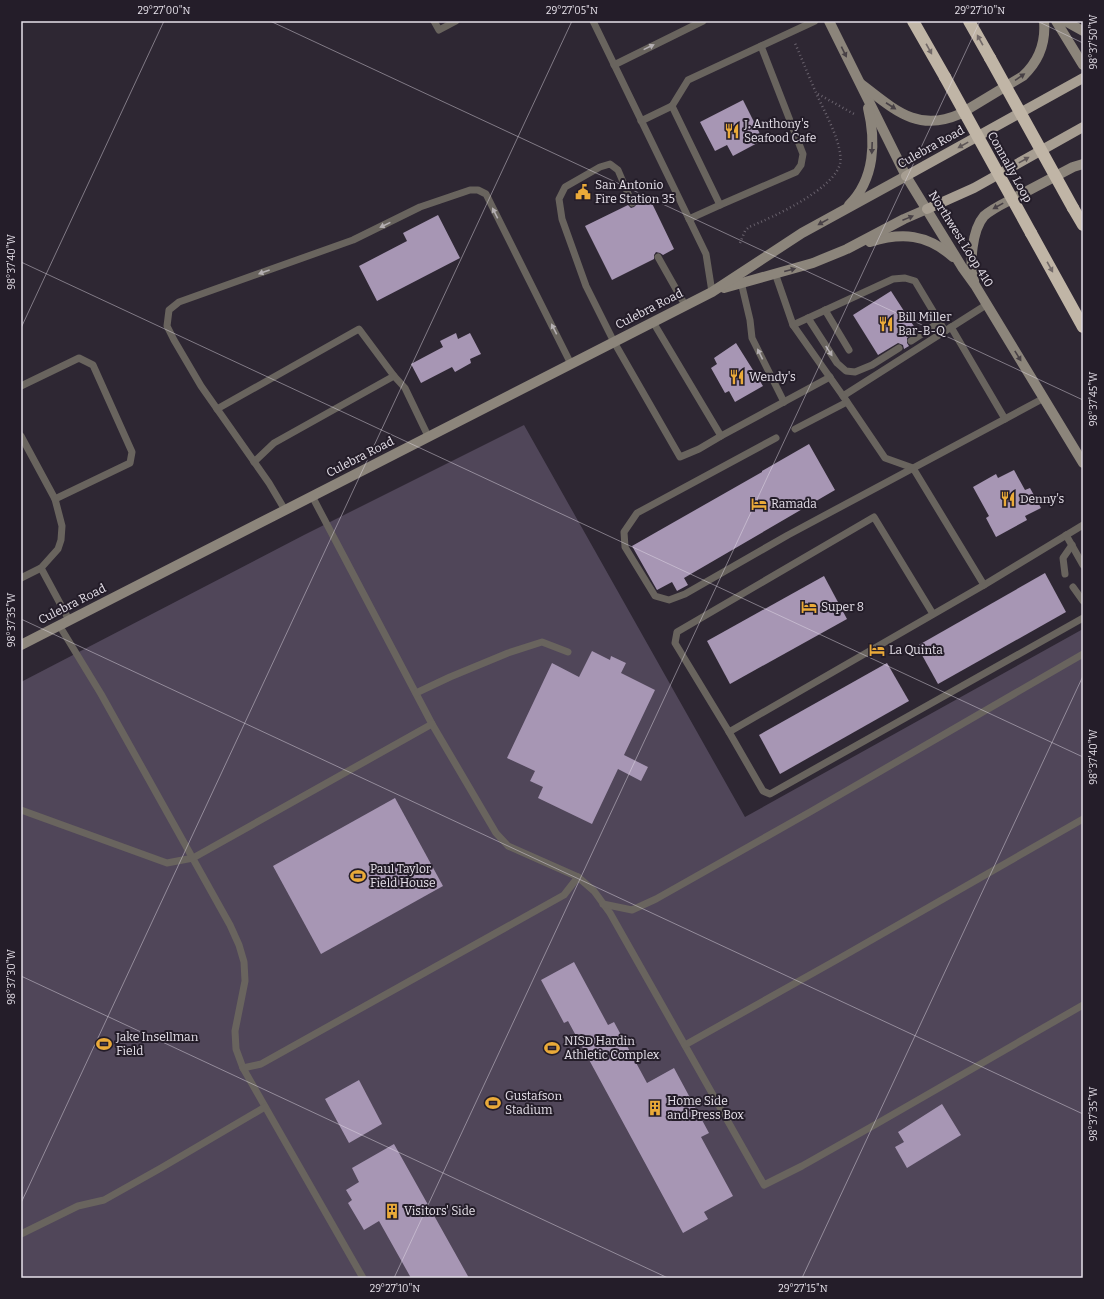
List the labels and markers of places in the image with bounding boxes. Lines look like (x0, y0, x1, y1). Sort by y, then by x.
place label: J. Anthony's Seafood Cafe (743, 117, 816, 145)
restaurant icon: J. Anthony's Seafood Cafe (723, 122, 741, 140)
place label: San Antonio Fire Station 35 (595, 178, 675, 206)
public building icon: San Antonio Fire Station 35 (574, 183, 592, 201)
place label: Bill Miller Bar-B-Q (898, 310, 952, 338)
restaurant icon: Bill Miller Bar-B-Q (877, 315, 895, 333)
restaurant icon: Wendy's (728, 368, 746, 386)
place label: Wendy's (749, 370, 796, 384)
restaurant icon: Denny's (999, 490, 1017, 508)
place label: Denny's (1020, 492, 1064, 506)
hotel icon: Ramada (750, 495, 768, 513)
place label: Ramada (771, 497, 817, 511)
hotel icon: Super 8 (800, 598, 818, 616)
place label: Super 8 (821, 600, 864, 614)
hotel icon: La Quinta (868, 641, 886, 659)
place label: La Quinta (889, 643, 943, 657)
place label: Paul Taylor Field House (370, 862, 436, 890)
sports icon: Paul Taylor Field House (349, 867, 367, 885)
place label: Jake Insellman Field (115, 1030, 199, 1058)
place label: NISD Hardin Athletic Complex (564, 1034, 660, 1062)
sports icon: Jake Insellman Field (95, 1035, 113, 1053)
sports icon: NISD Hardin Athletic Complex (543, 1039, 561, 1057)
place label: Gustafson Stadium (505, 1089, 562, 1117)
sports icon: Gustafson Stadium (484, 1094, 502, 1112)
place label: Home Side and Press Box (667, 1094, 744, 1122)
building icon: Home Side and Press Box (646, 1099, 664, 1117)
building icon: Visitors' Side (383, 1202, 401, 1220)
place label: Visitors' Side (404, 1204, 475, 1218)

